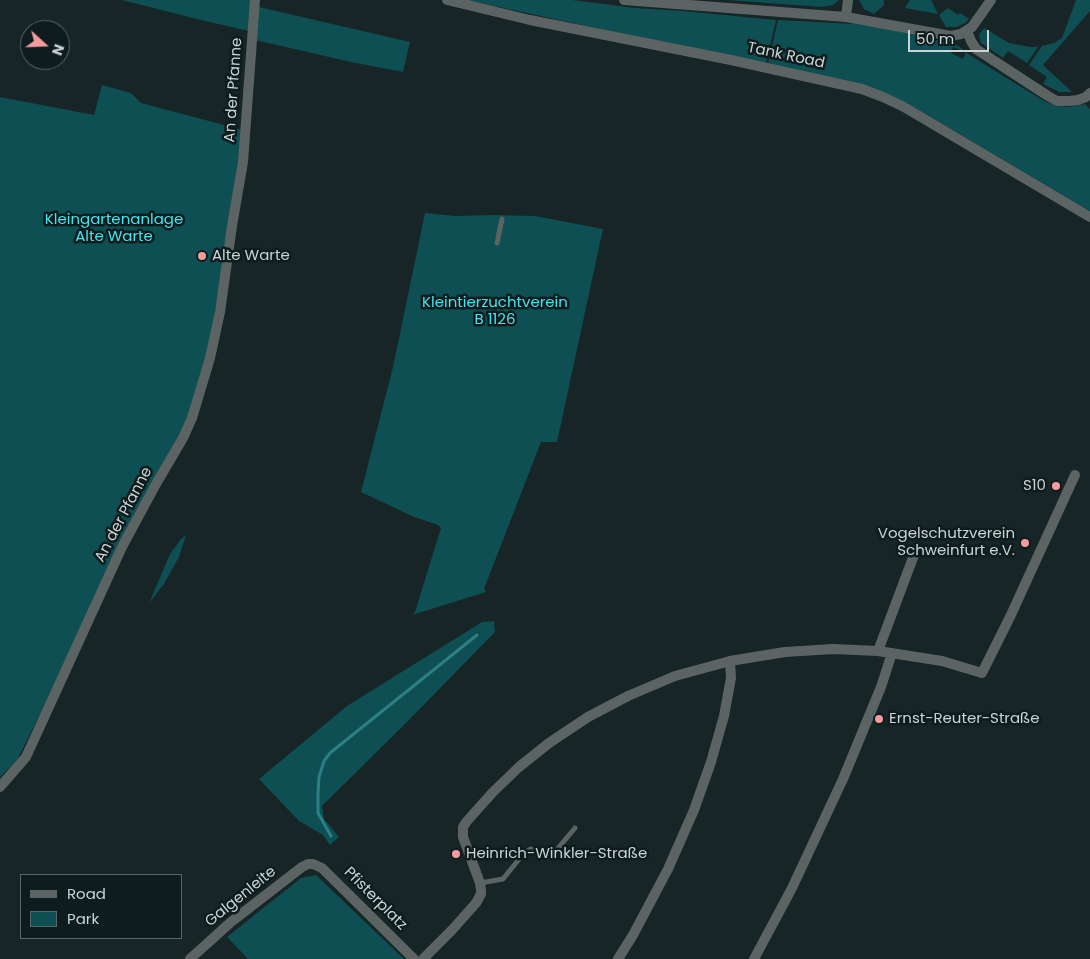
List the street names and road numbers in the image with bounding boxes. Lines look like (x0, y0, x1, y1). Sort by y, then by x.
street label: An der Pfanne (221, 37, 247, 143)
street label: Tank Road (746, 39, 826, 73)
street label: An der Pfanne (91, 464, 157, 566)
street label: Galgenleite (202, 863, 280, 931)
street label: Pfisterplatz (340, 864, 410, 934)

